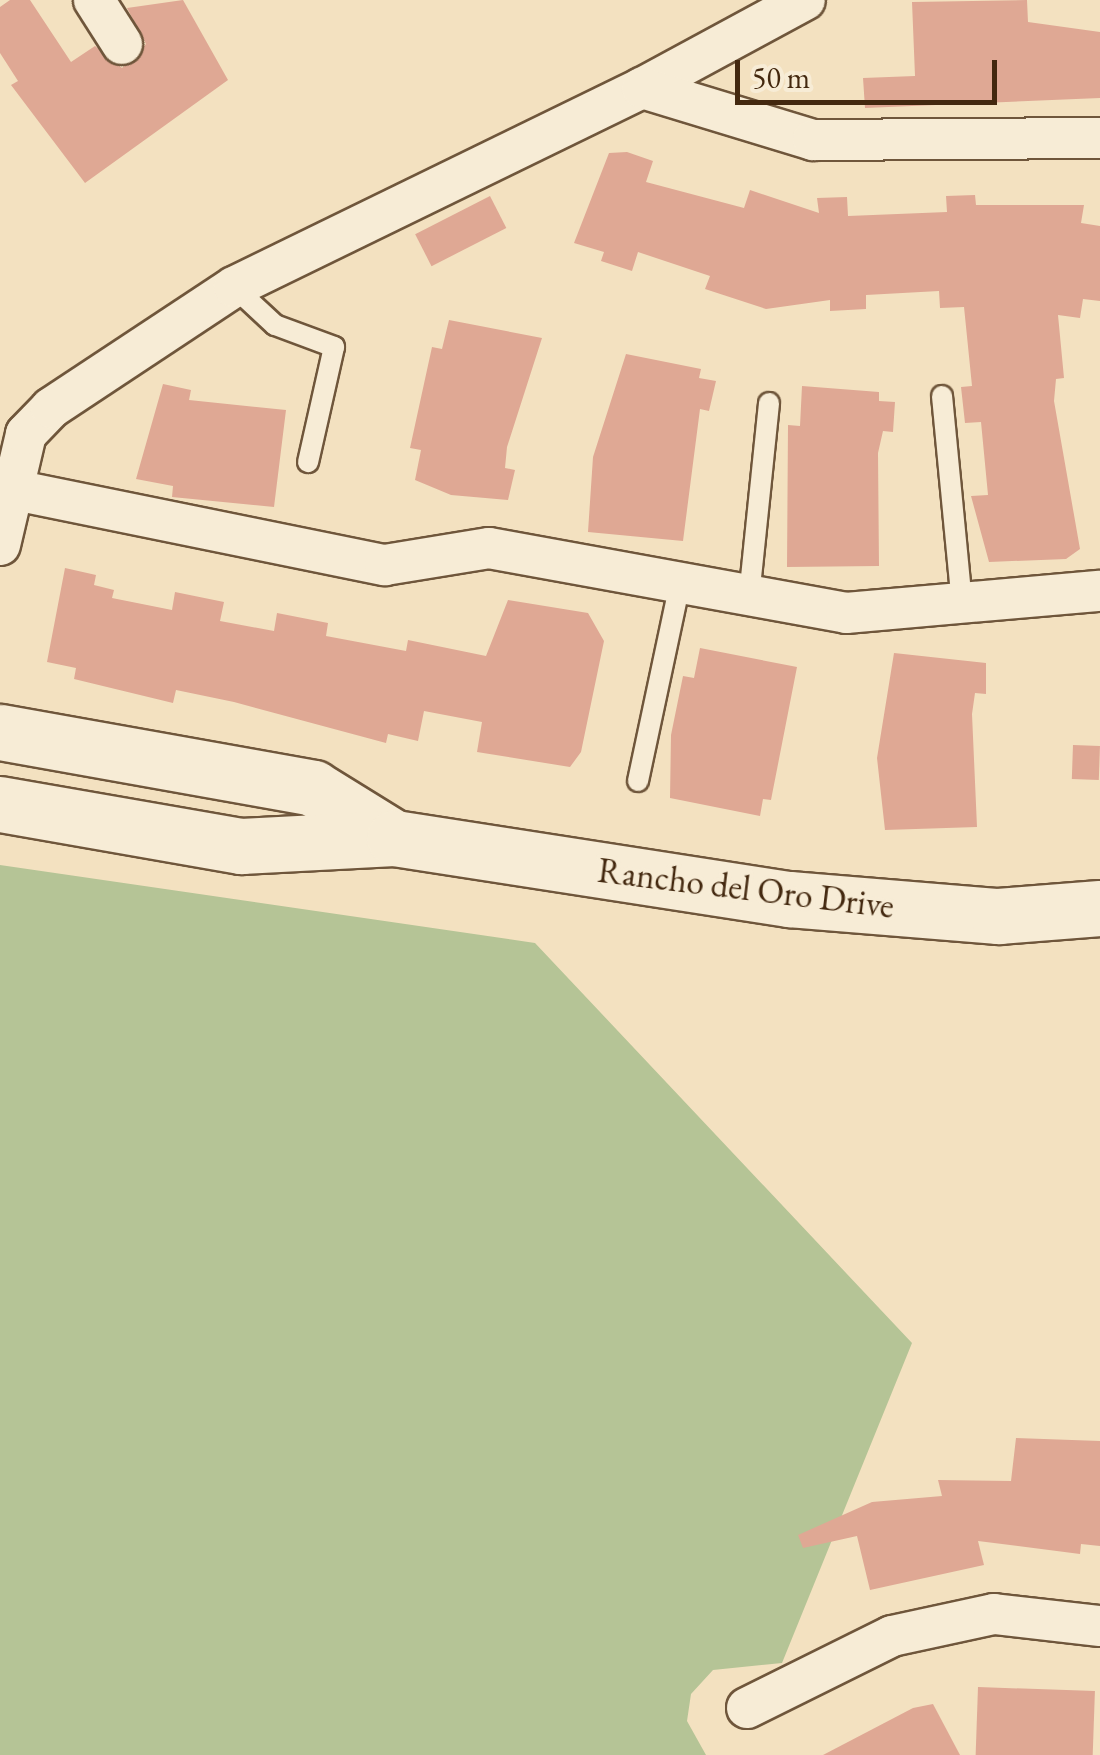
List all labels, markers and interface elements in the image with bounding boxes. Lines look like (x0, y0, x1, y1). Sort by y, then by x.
scale bar (740, 40, 1002, 102)
text: 50 m (752, 58, 810, 97)
street label: Rancho del Oro Drive (595, 849, 897, 927)

